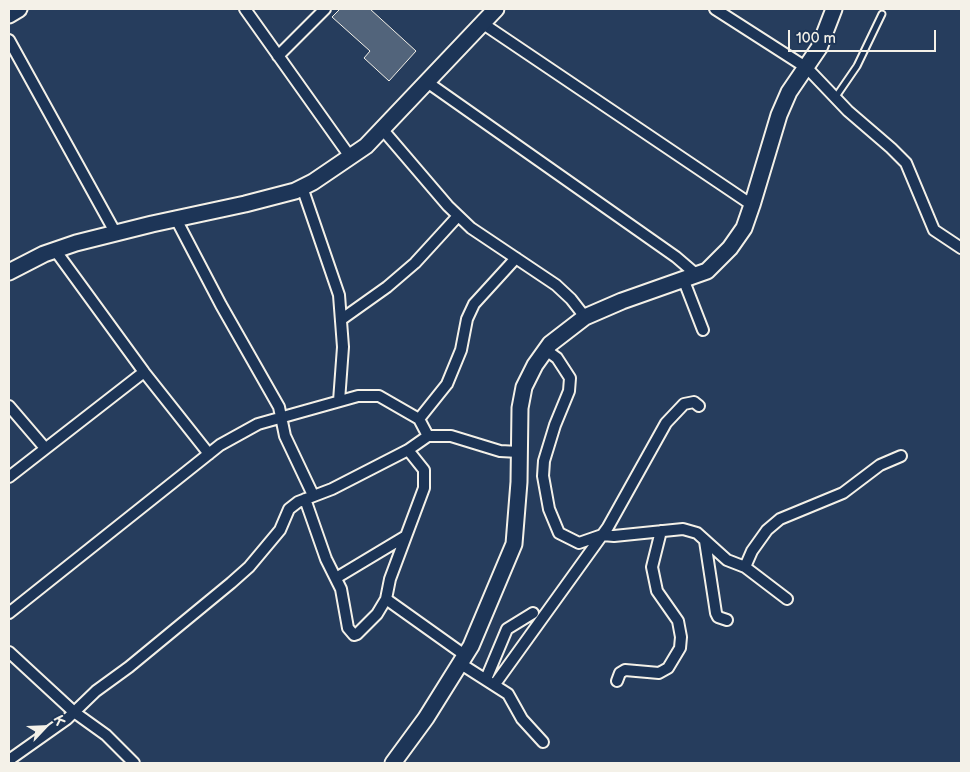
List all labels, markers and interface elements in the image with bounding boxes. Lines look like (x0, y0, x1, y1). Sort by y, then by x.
scale bar (790, 20, 938, 52)
text: 100 m (796, 29, 836, 48)
north arrow (20, 702, 70, 752)
text: K (49, 713, 69, 728)

